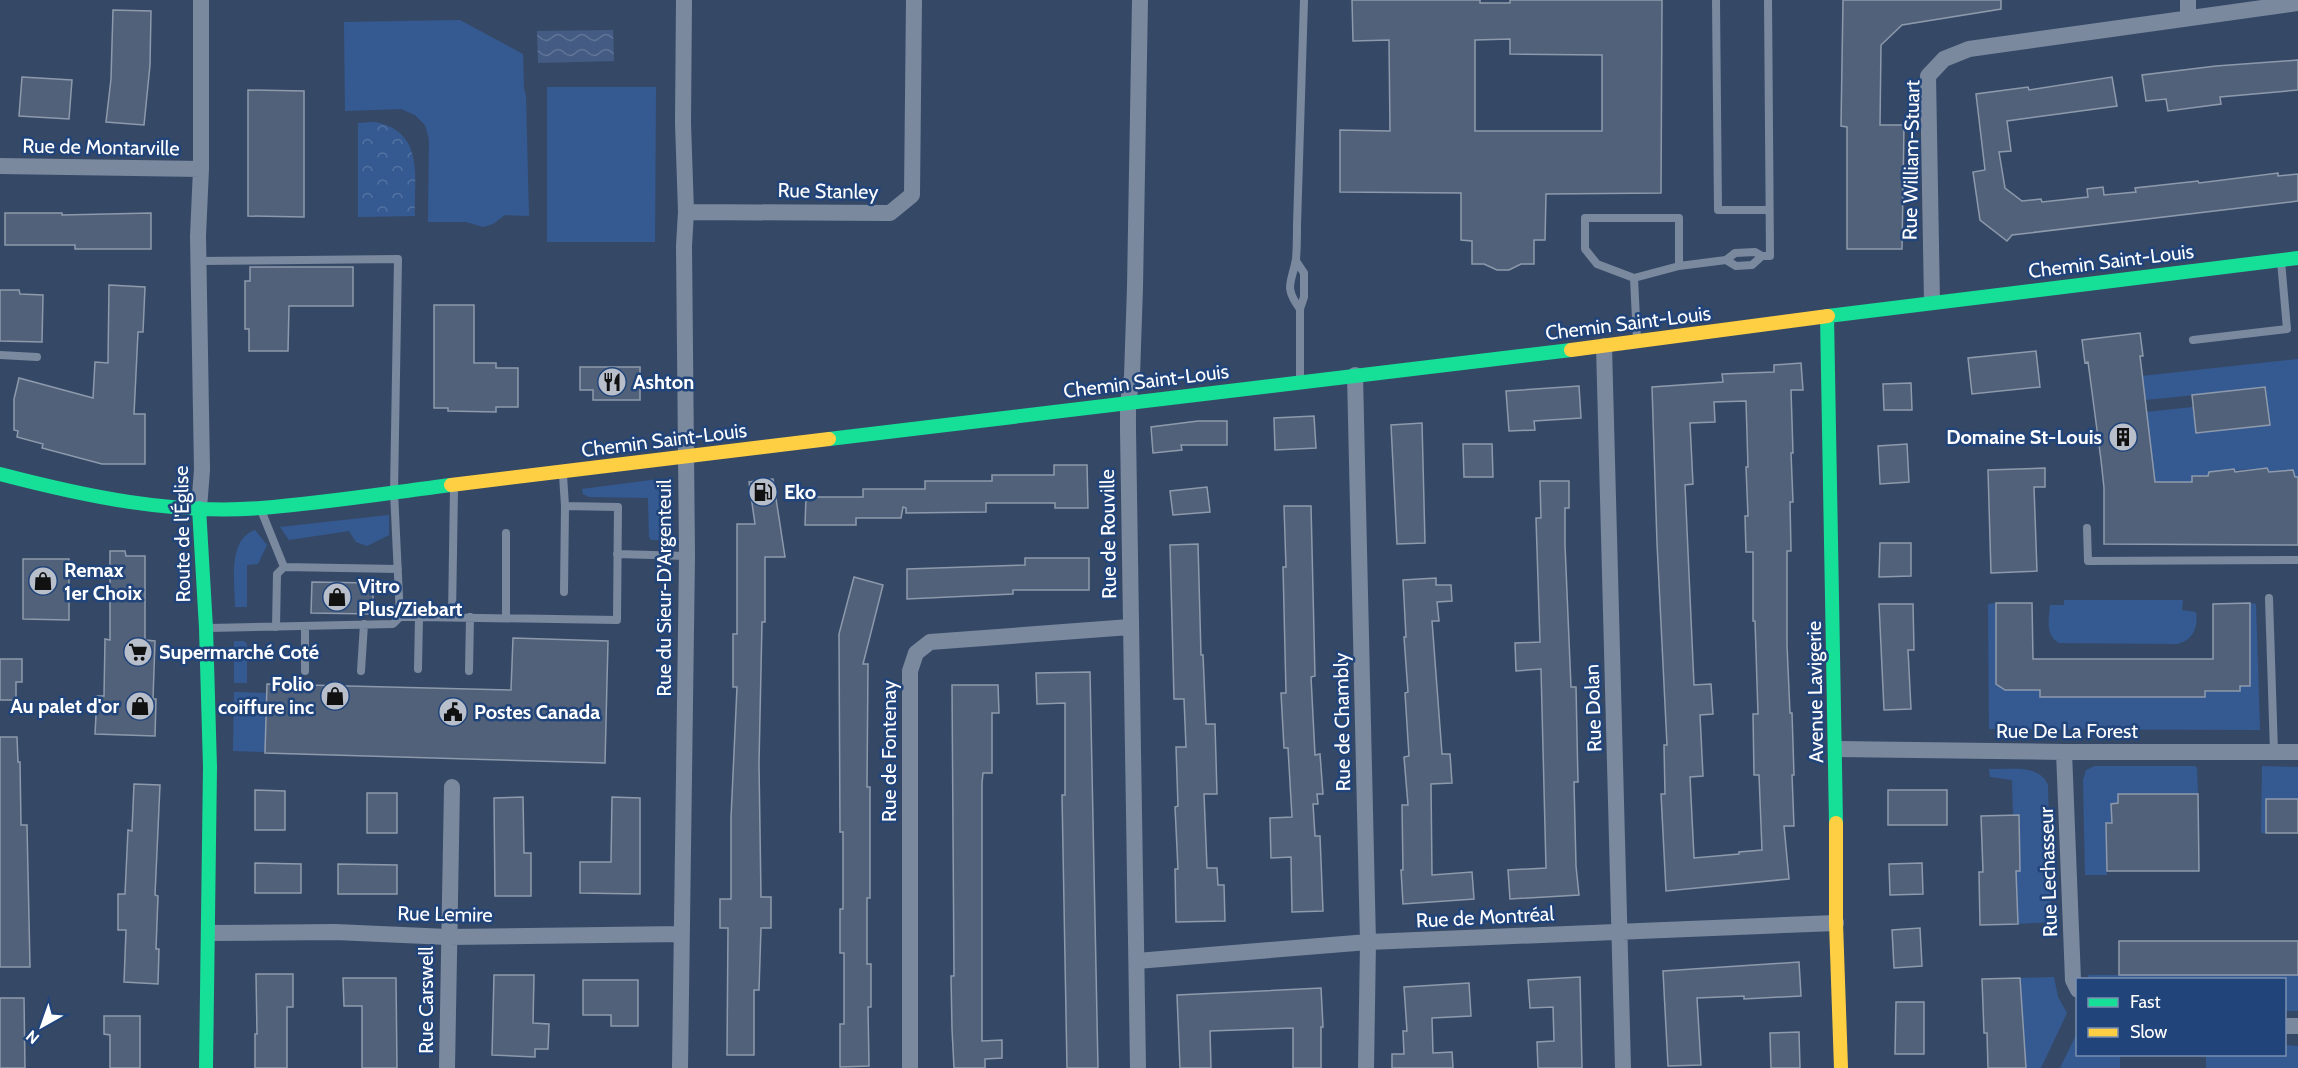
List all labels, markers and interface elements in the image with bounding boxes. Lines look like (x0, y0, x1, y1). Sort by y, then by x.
street label: Rue William-Stuart (1898, 79, 1924, 240)
street label: Rue de Montarville (22, 134, 180, 160)
street label: Rue Stanley (777, 178, 879, 204)
street label: Chemin Saint-Louis (2027, 239, 2195, 283)
street label: Chemin Saint-Louis (1544, 301, 1712, 345)
street label: Chemin Saint-Louis (1062, 359, 1230, 403)
restaurant icon: Ashton (596, 366, 628, 398)
place label: Ashton (633, 370, 694, 394)
street label: Chemin Saint-Louis (580, 418, 748, 462)
building icon: Domaine St-Louis (2107, 421, 2139, 453)
place label: Domaine St-Louis (1946, 425, 2102, 449)
street label: Route de l'Église (169, 465, 195, 603)
street label: Rue de Rouville (1095, 469, 1121, 599)
fuel station icon: Eko (747, 476, 779, 508)
street label: Rue du Sieur-D'Argenteuil (652, 479, 676, 697)
place label: Eko (784, 480, 816, 504)
place label: Remax 1er Choix (64, 558, 142, 605)
shop icon: Remax 1er Choix (27, 565, 59, 597)
place label: Vitro Plus/Ziebart (358, 574, 463, 621)
shop icon: Vitro Plus/Ziebart (321, 581, 353, 613)
street label: Avenue Lavigerie (1802, 621, 1828, 763)
supermarket icon: Supermarché Coté (122, 636, 154, 668)
place label: Supermarché Coté (159, 640, 319, 664)
street label: Rue de Chambly (1329, 652, 1355, 792)
street label: Rue Dolan (1579, 664, 1607, 752)
place label: Folio coiffure inc (218, 672, 314, 719)
shop icon: Folio coiffure inc (319, 680, 351, 712)
street label: Rue de Fontenay (877, 680, 901, 822)
shop icon: Au palet d'or (124, 690, 156, 722)
place label: Au palet d'or (10, 694, 119, 718)
public building icon: Postes Canada (437, 696, 469, 728)
place label: Postes Canada (474, 700, 600, 724)
street label: Rue De La Forest (1996, 719, 2138, 743)
street label: Rue Lechasseur (2034, 806, 2062, 937)
street label: Rue Lemire (397, 901, 493, 927)
street label: Rue de Montréal (1415, 901, 1555, 933)
street label: Rue Carswell (414, 946, 438, 1054)
legend (2076, 978, 2286, 1056)
text: Fast (2130, 991, 2161, 1013)
north arrow (12, 996, 72, 1056)
text: Slow (2130, 1021, 2167, 1043)
text: N (22, 1026, 43, 1048)

